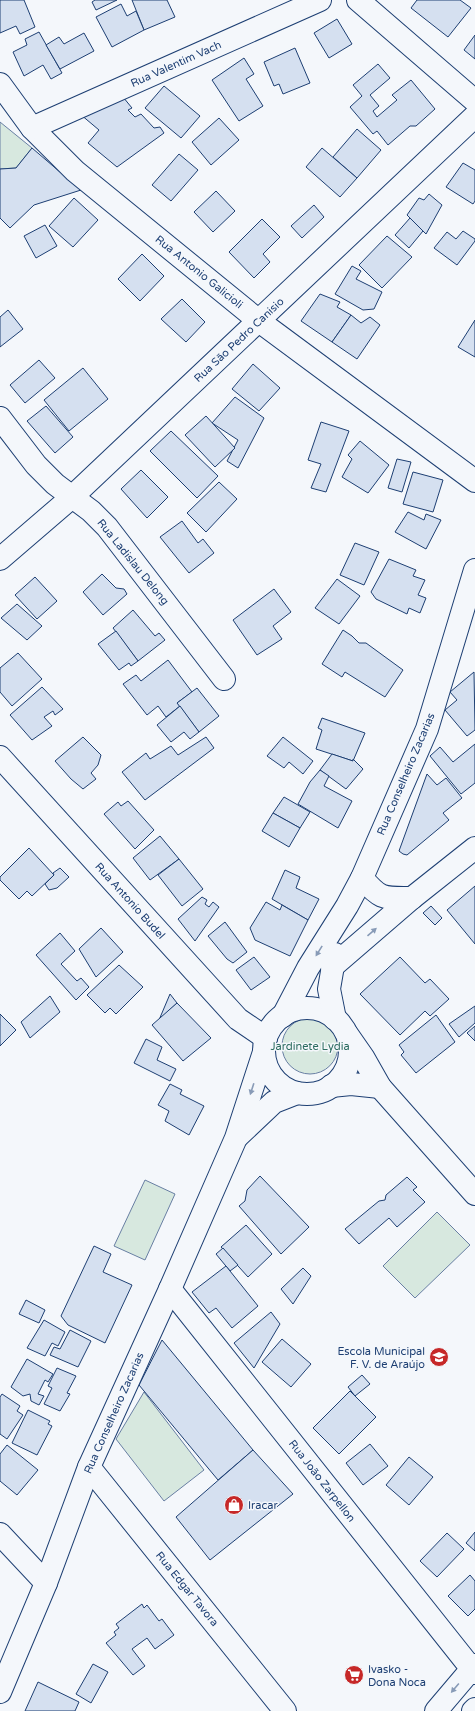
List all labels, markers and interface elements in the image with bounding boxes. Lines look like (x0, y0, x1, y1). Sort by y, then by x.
street label: Rua Valentim Vach (129, 38, 223, 90)
street label: Rua Antonio Galicioli (153, 233, 245, 311)
street label: Rua São Pedro Canisio (191, 295, 287, 385)
street label: Rua Ladislau Delong (94, 516, 172, 608)
street label: Rua Conselheiro Zacarias (374, 711, 438, 837)
street label: Rua Antonio Budel (92, 860, 168, 942)
one-way arrow (367, 928, 377, 937)
one-way arrow (315, 946, 323, 956)
park label: Jardinete Lydia (270, 1040, 350, 1053)
one-way arrow (248, 1083, 254, 1095)
place label: Escola Municipal F. V. de Araújo (337, 1345, 425, 1371)
school or university icon: Escola Municipal F. V. de Araújo (428, 1346, 450, 1368)
street label: Rua Conselheiro Zacarias (81, 1350, 147, 1476)
street label: Rua João Zarpellon (286, 1437, 358, 1525)
shop icon: Iracar (223, 1494, 245, 1516)
place label: Iracar (248, 1499, 278, 1512)
street label: Rua Edgar Tavora (153, 1549, 221, 1629)
place label: Ivasko - Dona Noca (368, 1663, 426, 1689)
supermarket icon: Ivasko - Dona Noca (343, 1664, 365, 1686)
one-way arrow (451, 1683, 460, 1693)

